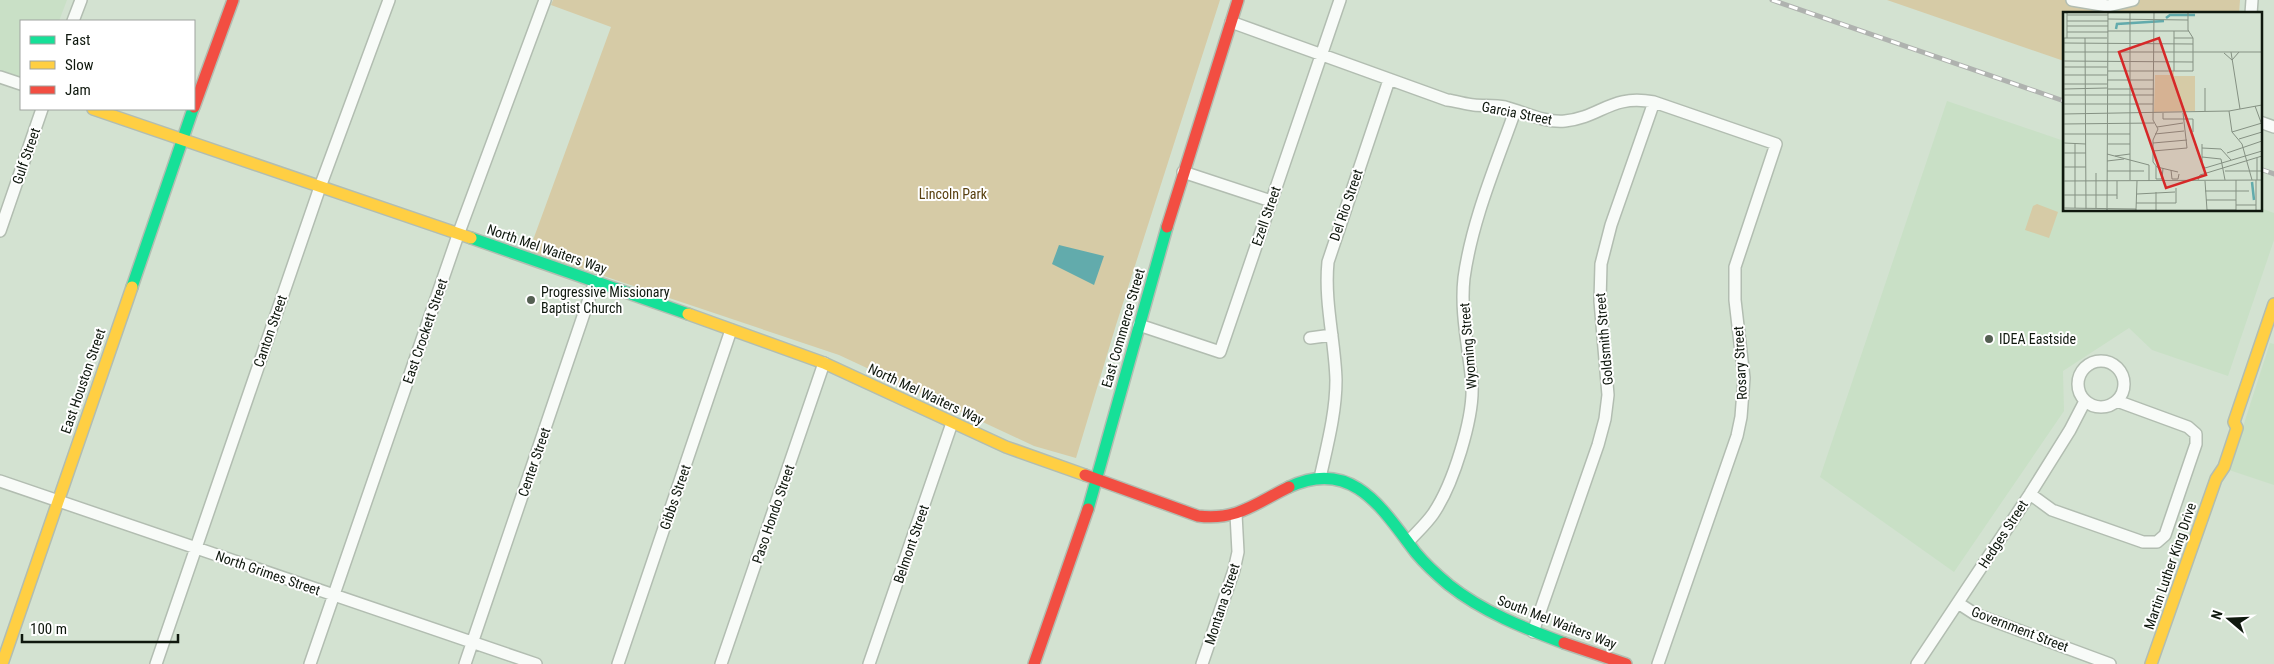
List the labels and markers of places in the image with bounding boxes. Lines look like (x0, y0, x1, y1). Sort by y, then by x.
place label: Progressive Missionary Baptist Church (541, 284, 670, 316)
marker: Progressive Missionary Baptist Church (525, 294, 537, 306)
place label: IDEA Eastside (1999, 331, 2076, 347)
marker: IDEA Eastside (1983, 333, 1995, 345)

